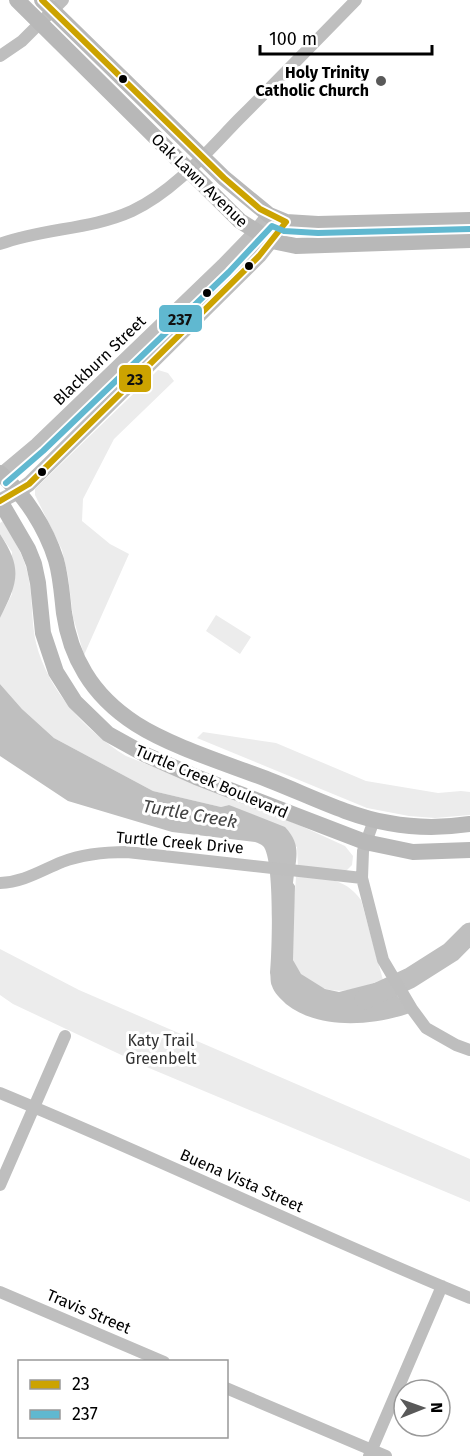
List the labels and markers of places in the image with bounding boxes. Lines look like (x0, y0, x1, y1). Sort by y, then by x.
place label: Holy Trinity Catholic Church (255, 63, 370, 100)
unlabelled marker (117, 73, 129, 85)
marker: Holy Trinity Catholic Church (374, 74, 388, 88)
unlabelled marker (243, 260, 255, 272)
unlabelled marker (201, 287, 213, 299)
unlabelled marker (36, 466, 48, 478)

